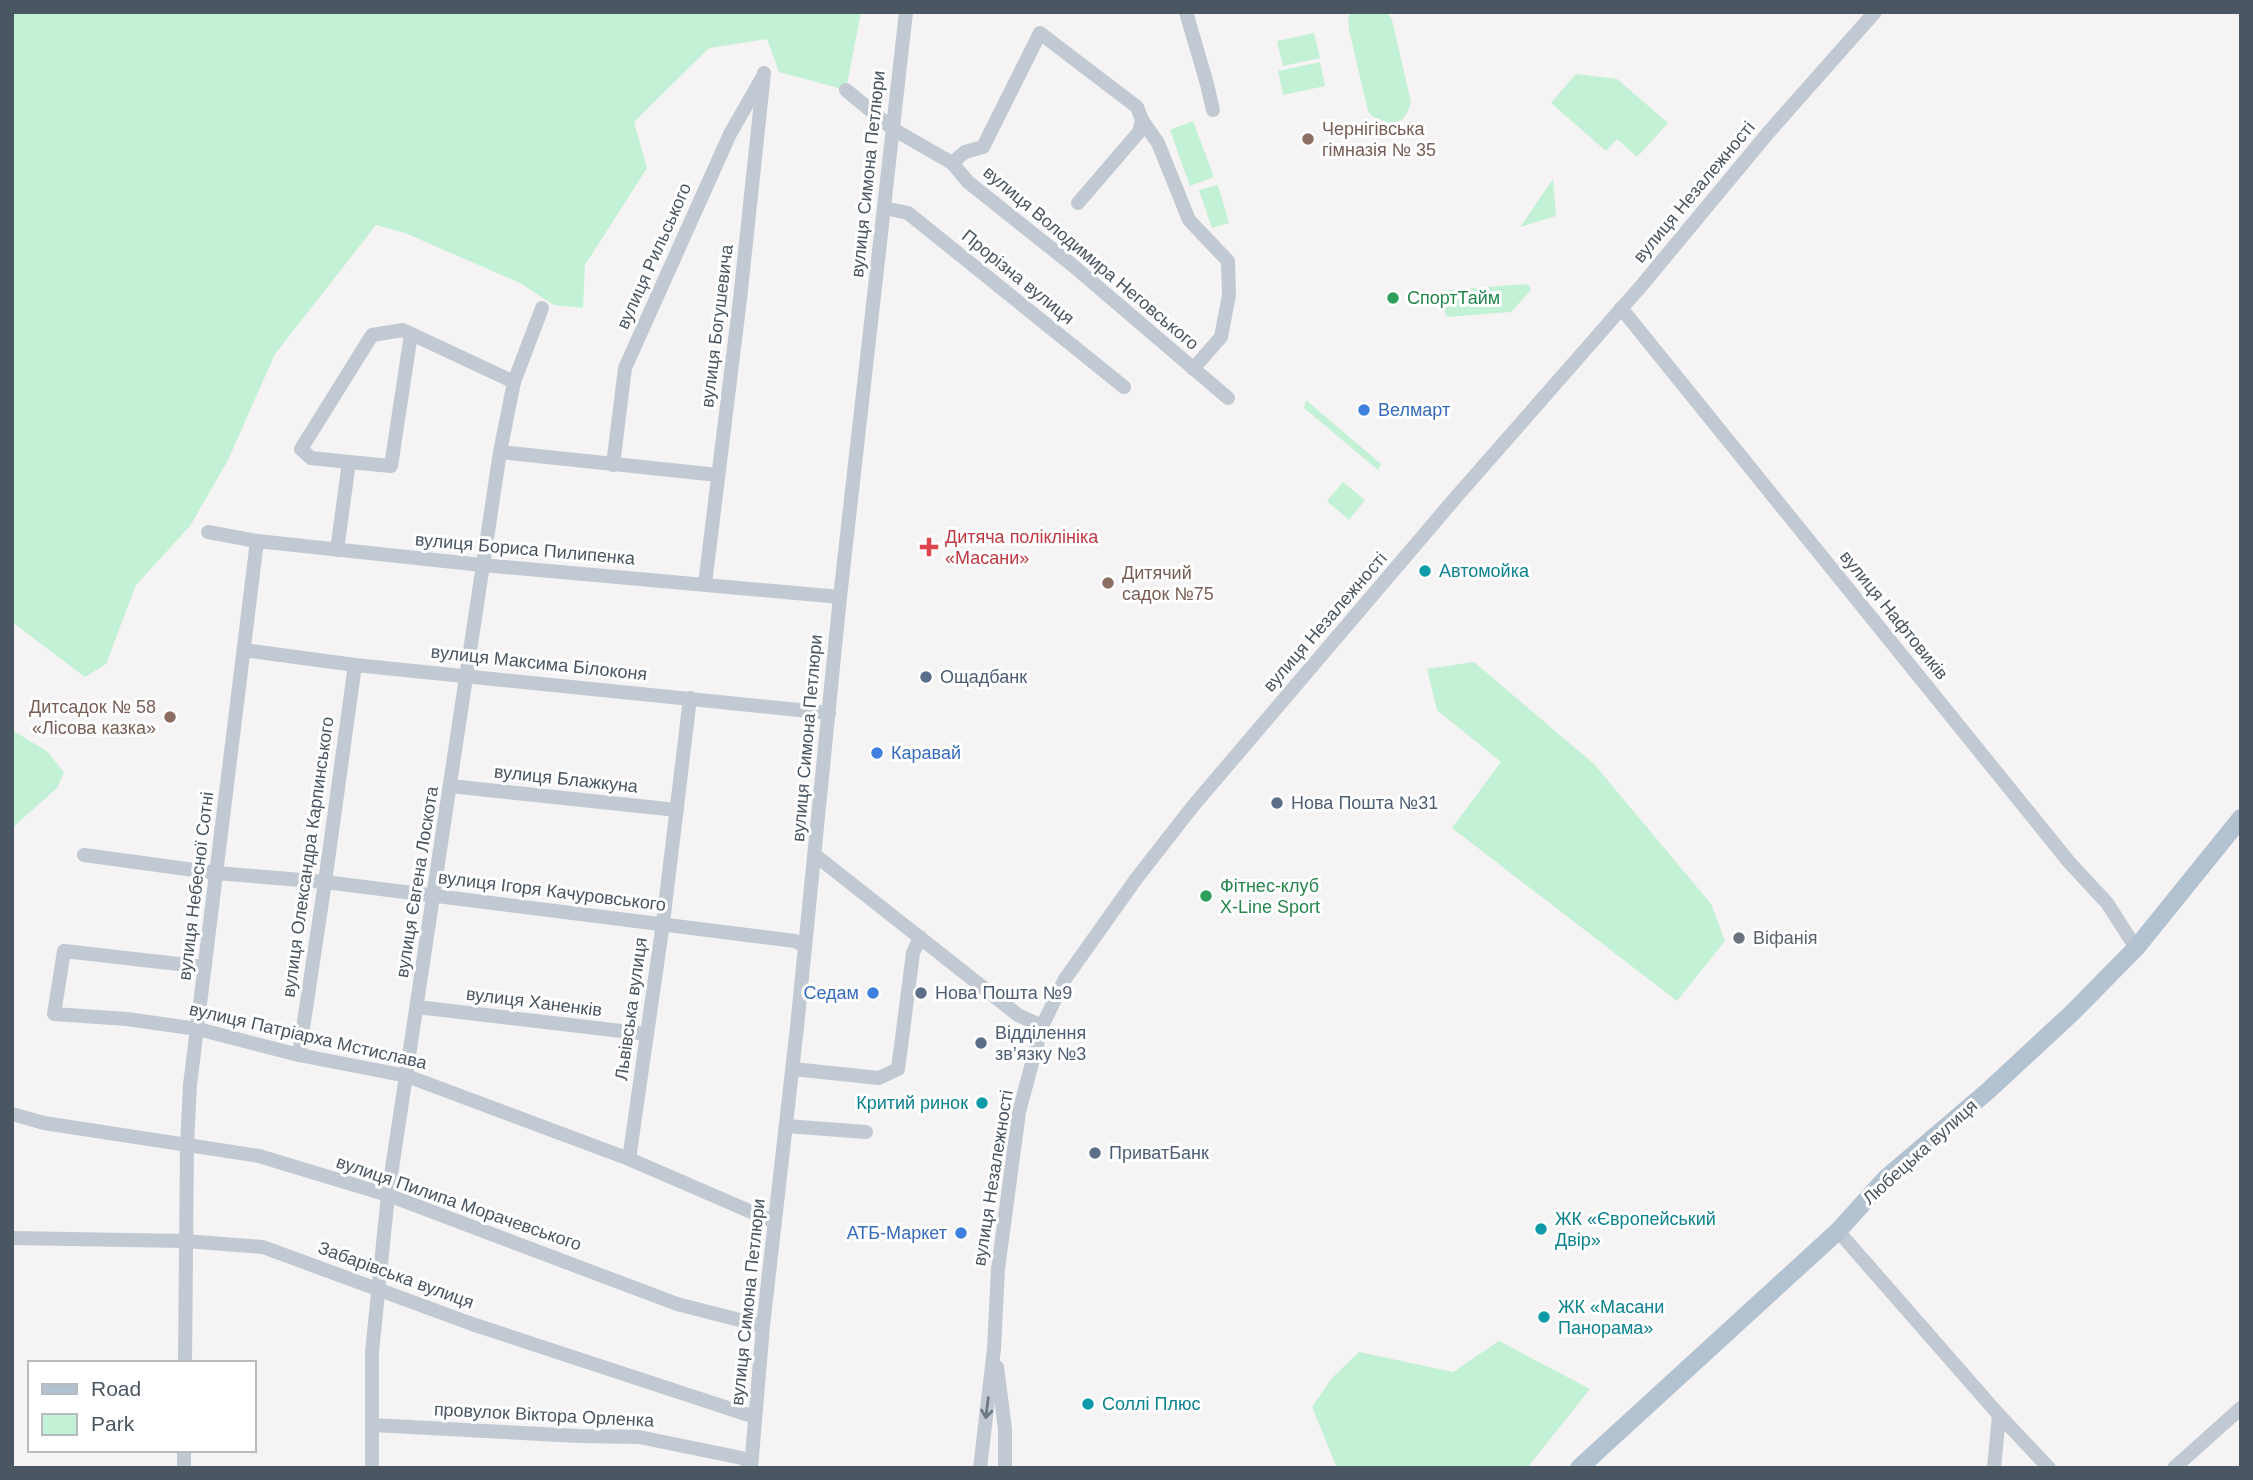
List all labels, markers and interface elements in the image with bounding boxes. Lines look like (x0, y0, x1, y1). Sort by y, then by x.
street label: вулиця Симона Петлюри (847, 70, 889, 278)
street label: вулиця Незалежності (1629, 117, 1759, 267)
place label: Чернігівська гімназія № 35 (1322, 119, 1436, 160)
marker: Чернігівська гімназія № 35 (1300, 131, 1316, 147)
street label: вулиця Володимира Неговського (979, 162, 1203, 354)
street label: вулиця Рильського (613, 180, 695, 332)
street label: Прорізна вулиця (958, 226, 1078, 328)
street label: вулиця Богушевича (697, 242, 737, 409)
place label: СпортТайм (1407, 288, 1500, 308)
marker: СпортТайм (1385, 290, 1401, 306)
place label: Велмарт (1378, 400, 1450, 420)
marker: Велмарт (1356, 402, 1372, 418)
place label: Дитяча поліклініка «Масани» (945, 527, 1099, 568)
street label: вулиця Бориса Пилипенка (414, 529, 637, 569)
marker: Дитяча поліклініка «Масани» (919, 537, 939, 557)
street label: вулиця Нафтовиків (1836, 547, 1952, 683)
street label: вулиця Незалежності (1259, 548, 1391, 696)
place label: Автомойка (1439, 561, 1530, 581)
place label: Дитячий садок №75 (1122, 563, 1214, 604)
marker: Автомойка (1417, 563, 1433, 579)
marker: Дитячий садок №75 (1100, 575, 1116, 591)
street label: вулиця Симона Петлюри (788, 634, 826, 842)
street label: вулиця Максима Білоконя (430, 642, 648, 684)
place label: Ощадбанк (940, 667, 1027, 687)
marker: Ощадбанк (918, 669, 934, 685)
place label: Дитсадок № 58 «Лісова казка» (29, 697, 156, 738)
marker: Дитсадок № 58 «Лісова казка» (162, 709, 178, 725)
street label: вулиця Олександра Карпинського (278, 715, 338, 999)
place label: Каравай (891, 743, 961, 763)
marker: Каравай (869, 745, 885, 761)
street label: вулиця Блажкуна (493, 761, 640, 797)
street label: вулиця Євгена Лоскота (392, 784, 442, 979)
street label: вулиця Небесної Сотні (174, 790, 218, 982)
place label: Нова Пошта №31 (1291, 793, 1438, 813)
marker: Нова Пошта №31 (1269, 795, 1285, 811)
street label: вулиця Ігоря Качуровського (437, 867, 667, 915)
place label: Фітнес-клуб X-Line Sport (1220, 876, 1320, 917)
marker: Фітнес-клуб X-Line Sport (1198, 888, 1214, 904)
place label: Віфанія (1753, 928, 1818, 948)
marker: Віфанія (1731, 930, 1747, 946)
street label: Львівська вулиця (611, 936, 651, 1082)
place label: Седам (803, 983, 859, 1003)
place label: Нова Пошта №9 (935, 983, 1072, 1003)
street label: вулиця Ханенків (465, 984, 603, 1020)
marker: Седам (865, 985, 881, 1001)
marker: Нова Пошта №9 (913, 985, 929, 1001)
street label: вулиця Патріарха Мстислава (187, 999, 430, 1073)
place label: Відділення зв’язку №3 (995, 1023, 1086, 1064)
marker: Відділення зв’язку №3 (973, 1035, 989, 1051)
street label: вулиця Незалежності (969, 1089, 1017, 1267)
place label: Критий ринок (856, 1093, 968, 1113)
marker: Критий ринок (974, 1095, 990, 1111)
street label: Любецька вулиця (1859, 1095, 1981, 1209)
place label: ПриватБанк (1109, 1143, 1209, 1163)
marker: ПриватБанк (1087, 1145, 1103, 1161)
street label: вулиця Пилипа Морачевського (334, 1152, 584, 1254)
street label: вулиця Симона Петлюри (727, 1198, 769, 1406)
place label: ЖК «Європейський Двір» (1555, 1209, 1716, 1250)
marker: ЖК «Європейський Двір» (1533, 1221, 1549, 1237)
place label: АТБ-Маркет (847, 1223, 947, 1243)
marker: АТБ-Маркет (953, 1225, 969, 1241)
street label: Забарівська вулиця (315, 1238, 477, 1312)
place label: ЖК «Масани Панорама» (1558, 1297, 1664, 1338)
marker: ЖК «Масани Панорама» (1536, 1309, 1552, 1325)
legend (28, 1361, 256, 1452)
text: Road (91, 1377, 141, 1400)
place label: Соллі Плюс (1102, 1394, 1201, 1414)
one-way arrow (980, 1396, 993, 1419)
marker: Соллі Плюс (1080, 1396, 1096, 1412)
street label: провулок Віктора Орленка (433, 1399, 656, 1431)
text: Park (91, 1412, 135, 1435)

